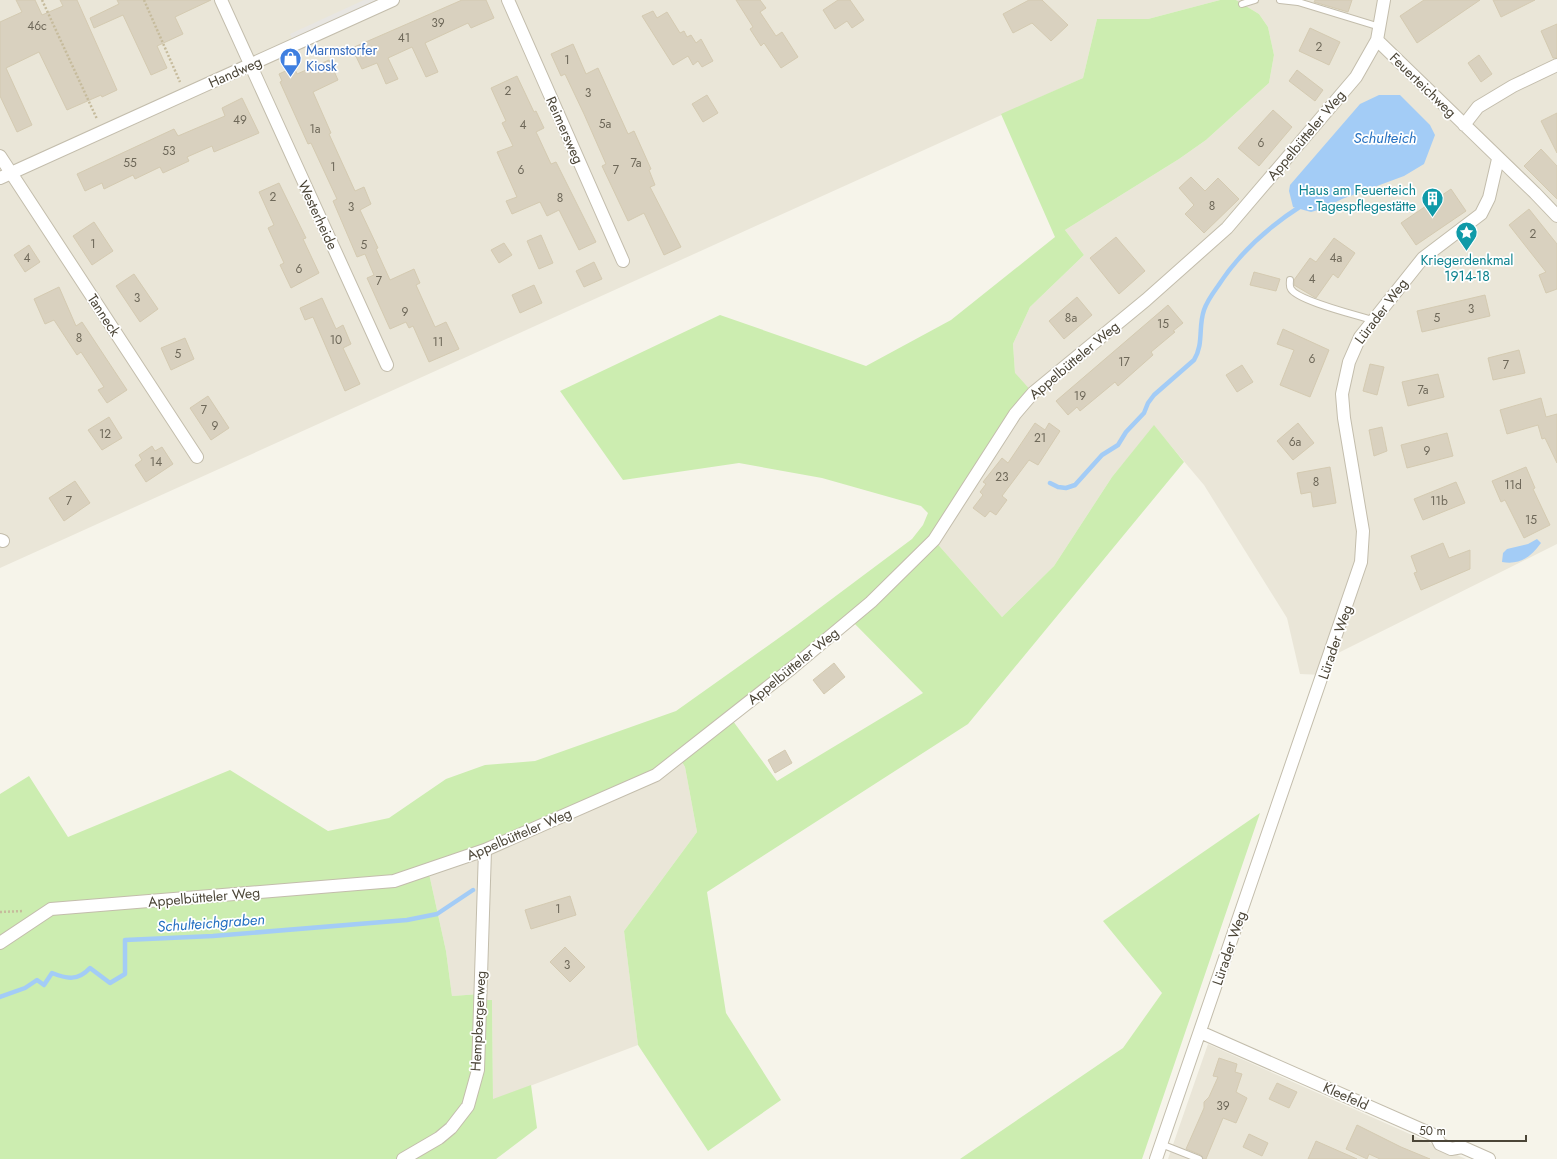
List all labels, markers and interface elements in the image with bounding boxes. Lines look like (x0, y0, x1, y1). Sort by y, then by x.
house number: 39 (431, 14, 445, 32)
house number: 46c (27, 17, 47, 35)
house number: 41 (398, 29, 410, 47)
house number: 2 (1316, 38, 1323, 56)
place label: Marmstorfer Kiosk (306, 40, 377, 76)
shop icon: Marmstorfer Kiosk (277, 45, 303, 78)
street label: Feuerteichweg (1385, 48, 1461, 122)
street label: Handweg (205, 51, 265, 93)
house number: 1 (564, 51, 570, 69)
house number: 2 (505, 82, 512, 100)
house number: 3 (585, 84, 592, 102)
street label: Appelbütteler Weg (1262, 86, 1350, 184)
street label: Reimersweg (541, 93, 589, 167)
house number: 49 (233, 111, 247, 129)
house number: 5a (599, 115, 611, 133)
house number: 4 (520, 116, 527, 134)
house number: 1a (309, 120, 321, 138)
water label: Schulteich (1354, 127, 1416, 149)
house number: 6 (1258, 134, 1265, 152)
house number: 53 (162, 142, 176, 160)
house number: 55 (123, 154, 137, 172)
house number: 7a (631, 154, 642, 172)
house number: 1 (330, 158, 336, 176)
house number: 6 (518, 161, 525, 179)
house number: 7 (613, 161, 620, 179)
street label: Westerheide (293, 177, 343, 253)
place label: Haus am Feuerteich - Tagespflegestätte (1299, 180, 1416, 216)
building icon: Haus am Feuerteich - Tagespflegestätte (1419, 185, 1445, 218)
house number: 2 (270, 188, 277, 206)
house number: 8 (557, 189, 563, 207)
house number: 8 (1209, 197, 1215, 215)
house number: 3 (348, 198, 355, 216)
place icon: Kriegerdenkmal 1914-18 (1454, 219, 1480, 252)
house number: 2 (1530, 225, 1537, 243)
house number: 1 (90, 235, 96, 253)
house number: 5 (361, 236, 368, 254)
house number: 4 (24, 249, 31, 267)
house number: 4a (1330, 249, 1343, 267)
place label: Kriegerdenkmal 1914-18 (1420, 250, 1514, 286)
house number: 6 (296, 260, 303, 278)
house number: 4 (1309, 270, 1316, 288)
house number: 7 (376, 272, 383, 290)
street label: Lürader Weg (1350, 274, 1412, 348)
house number: 3 (134, 289, 141, 307)
street label: Tanneck (83, 290, 126, 341)
house number: 3 (1468, 300, 1475, 318)
house number: 9 (402, 303, 409, 321)
house number: 8a (1065, 309, 1077, 327)
house number: 5 (1434, 309, 1441, 327)
house number: 15 (1157, 315, 1169, 333)
street label: Appelbütteler Weg (1025, 316, 1123, 404)
house number: 8 (76, 329, 82, 347)
house number: 10 (330, 331, 342, 349)
house number: 11 (433, 333, 443, 351)
house number: 5 (175, 345, 182, 363)
house number: 6 (1309, 350, 1316, 368)
house number: 17 (1118, 353, 1131, 371)
house number: 7 (1503, 356, 1510, 374)
house number: 7a (1418, 381, 1429, 399)
house number: 19 (1074, 387, 1086, 405)
house number: 7 (201, 401, 208, 419)
house number: 9 (212, 417, 219, 435)
house number: 12 (99, 425, 111, 443)
house number: 21 (1034, 429, 1046, 447)
house number: 6a (1289, 433, 1302, 451)
house number: 9 (1424, 442, 1431, 460)
house number: 14 (150, 453, 162, 471)
house number: 23 (995, 468, 1009, 486)
house number: 8 (1313, 473, 1319, 491)
house number: 11d (1504, 476, 1522, 494)
house number: 7 (66, 492, 73, 510)
house number: 11b (1430, 492, 1448, 510)
house number: 15 (1525, 511, 1537, 529)
street label: Lürader Weg (1313, 602, 1357, 682)
street label: Appelbütteler Weg (743, 623, 843, 709)
street label: Appelbütteler Weg (463, 803, 575, 865)
street label: Appelbütteler Weg (147, 882, 261, 912)
house number: 1 (555, 900, 561, 918)
water label: Schulteichgraben (156, 908, 266, 938)
street label: Lürader Weg (1207, 908, 1251, 988)
house number: 3 (564, 956, 571, 974)
street label: Hempbergerweg (465, 970, 491, 1072)
street label: Kleefeld (1320, 1077, 1372, 1115)
house number: 39 (1216, 1097, 1230, 1115)
scale bar (1413, 1117, 1526, 1143)
text: 50 m (1419, 1122, 1446, 1140)

